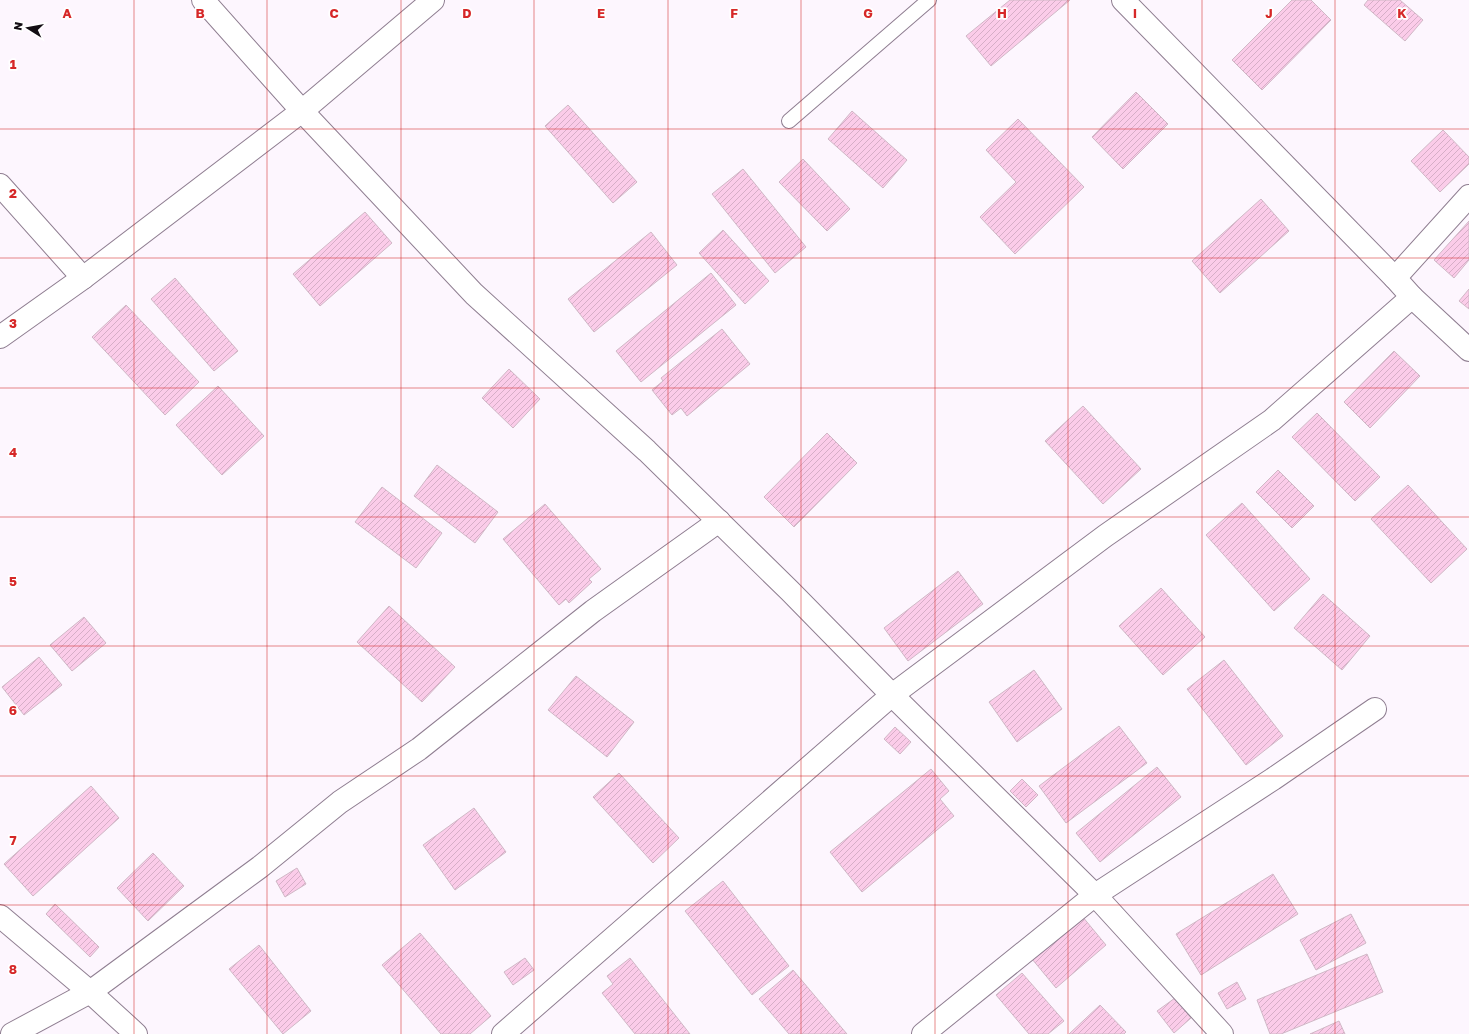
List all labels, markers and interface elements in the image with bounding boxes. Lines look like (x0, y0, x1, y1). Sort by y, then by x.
text: A (62, 5, 72, 21)
text: B (195, 5, 205, 21)
text: C (329, 5, 339, 21)
text: D (462, 5, 472, 21)
text: E (597, 5, 605, 21)
text: F (730, 5, 738, 21)
text: G (863, 5, 873, 21)
text: H (997, 5, 1007, 21)
text: I (1133, 5, 1137, 21)
text: J (1265, 5, 1273, 21)
text: K (1397, 5, 1407, 21)
north arrow (8, 8, 48, 48)
text: N (11, 21, 25, 31)
text: 1 (10, 56, 17, 72)
text: 2 (9, 185, 17, 201)
text: 3 (9, 315, 17, 331)
text: 4 (9, 444, 17, 460)
text: 5 (9, 573, 17, 589)
text: 6 (9, 702, 17, 718)
text: 7 (9, 832, 17, 848)
text: 8 (9, 961, 17, 977)

